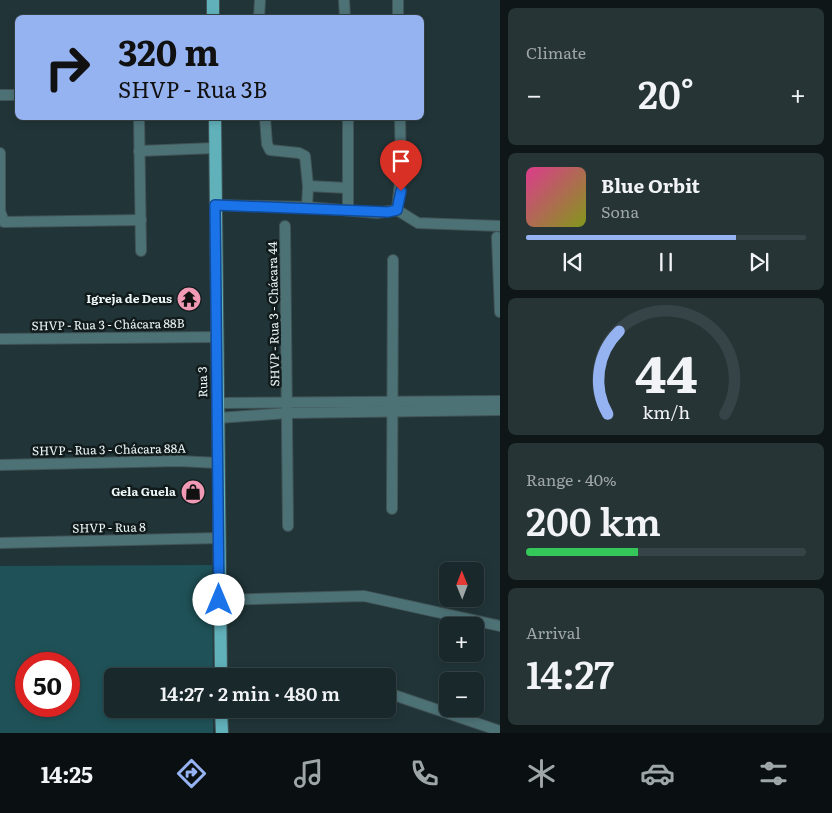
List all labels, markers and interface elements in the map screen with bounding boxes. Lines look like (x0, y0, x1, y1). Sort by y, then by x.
text: 320 m (118, 25, 219, 77)
icon: right (35, 35, 100, 100)
text: Climate (526, 40, 586, 64)
text: 20° (638, 64, 694, 121)
text: SHVP - Rua 3B (118, 72, 267, 105)
text: − (526, 72, 542, 114)
text: + (790, 72, 806, 114)
pin (380, 140, 422, 191)
icon: arrive (387, 147, 415, 175)
text: Blue Orbit (601, 171, 700, 199)
text: Sona (601, 199, 639, 223)
street label: SHVP - Rua 3 - Chácara 44 (263, 241, 283, 387)
icon: previous (559, 248, 587, 276)
icon: pause (652, 248, 680, 276)
icon: next (745, 248, 773, 276)
temple icon: Igreja de Deus (176, 286, 202, 312)
place label: Igreja de Deus (86, 289, 172, 307)
street label: SHVP - Rua 3 - Chácara 88B (31, 314, 185, 334)
text: 44 (635, 331, 697, 409)
street label: Rua 3 (193, 366, 211, 398)
text: km/h (642, 398, 690, 425)
street label: SHVP - Rua 3 - Chácara 88A (32, 439, 186, 459)
text: Range · 40% (526, 467, 617, 491)
shop icon: Gela Guela (180, 479, 206, 505)
place label: Gela Guela (111, 482, 176, 500)
text: 200 km (526, 491, 661, 548)
street label: SHVP - Rua 8 (72, 517, 146, 537)
north arrow (439, 562, 484, 608)
map controls (439, 562, 484, 717)
position arrow (192, 573, 244, 625)
button: + (439, 617, 484, 662)
text: Arrival (526, 620, 581, 644)
text: 14:27 (526, 644, 614, 701)
speed limit sign: 50 (15, 652, 80, 717)
button: − (439, 672, 484, 717)
text: 14:27 · 2 min · 480 m (160, 679, 340, 707)
icon: directions (174, 756, 209, 791)
icon: music (291, 756, 326, 791)
icon: phone (407, 756, 442, 791)
icon: climate (524, 756, 559, 791)
icon: car (640, 756, 675, 791)
icon: filters (756, 756, 791, 791)
text: 14:25 (41, 757, 93, 790)

